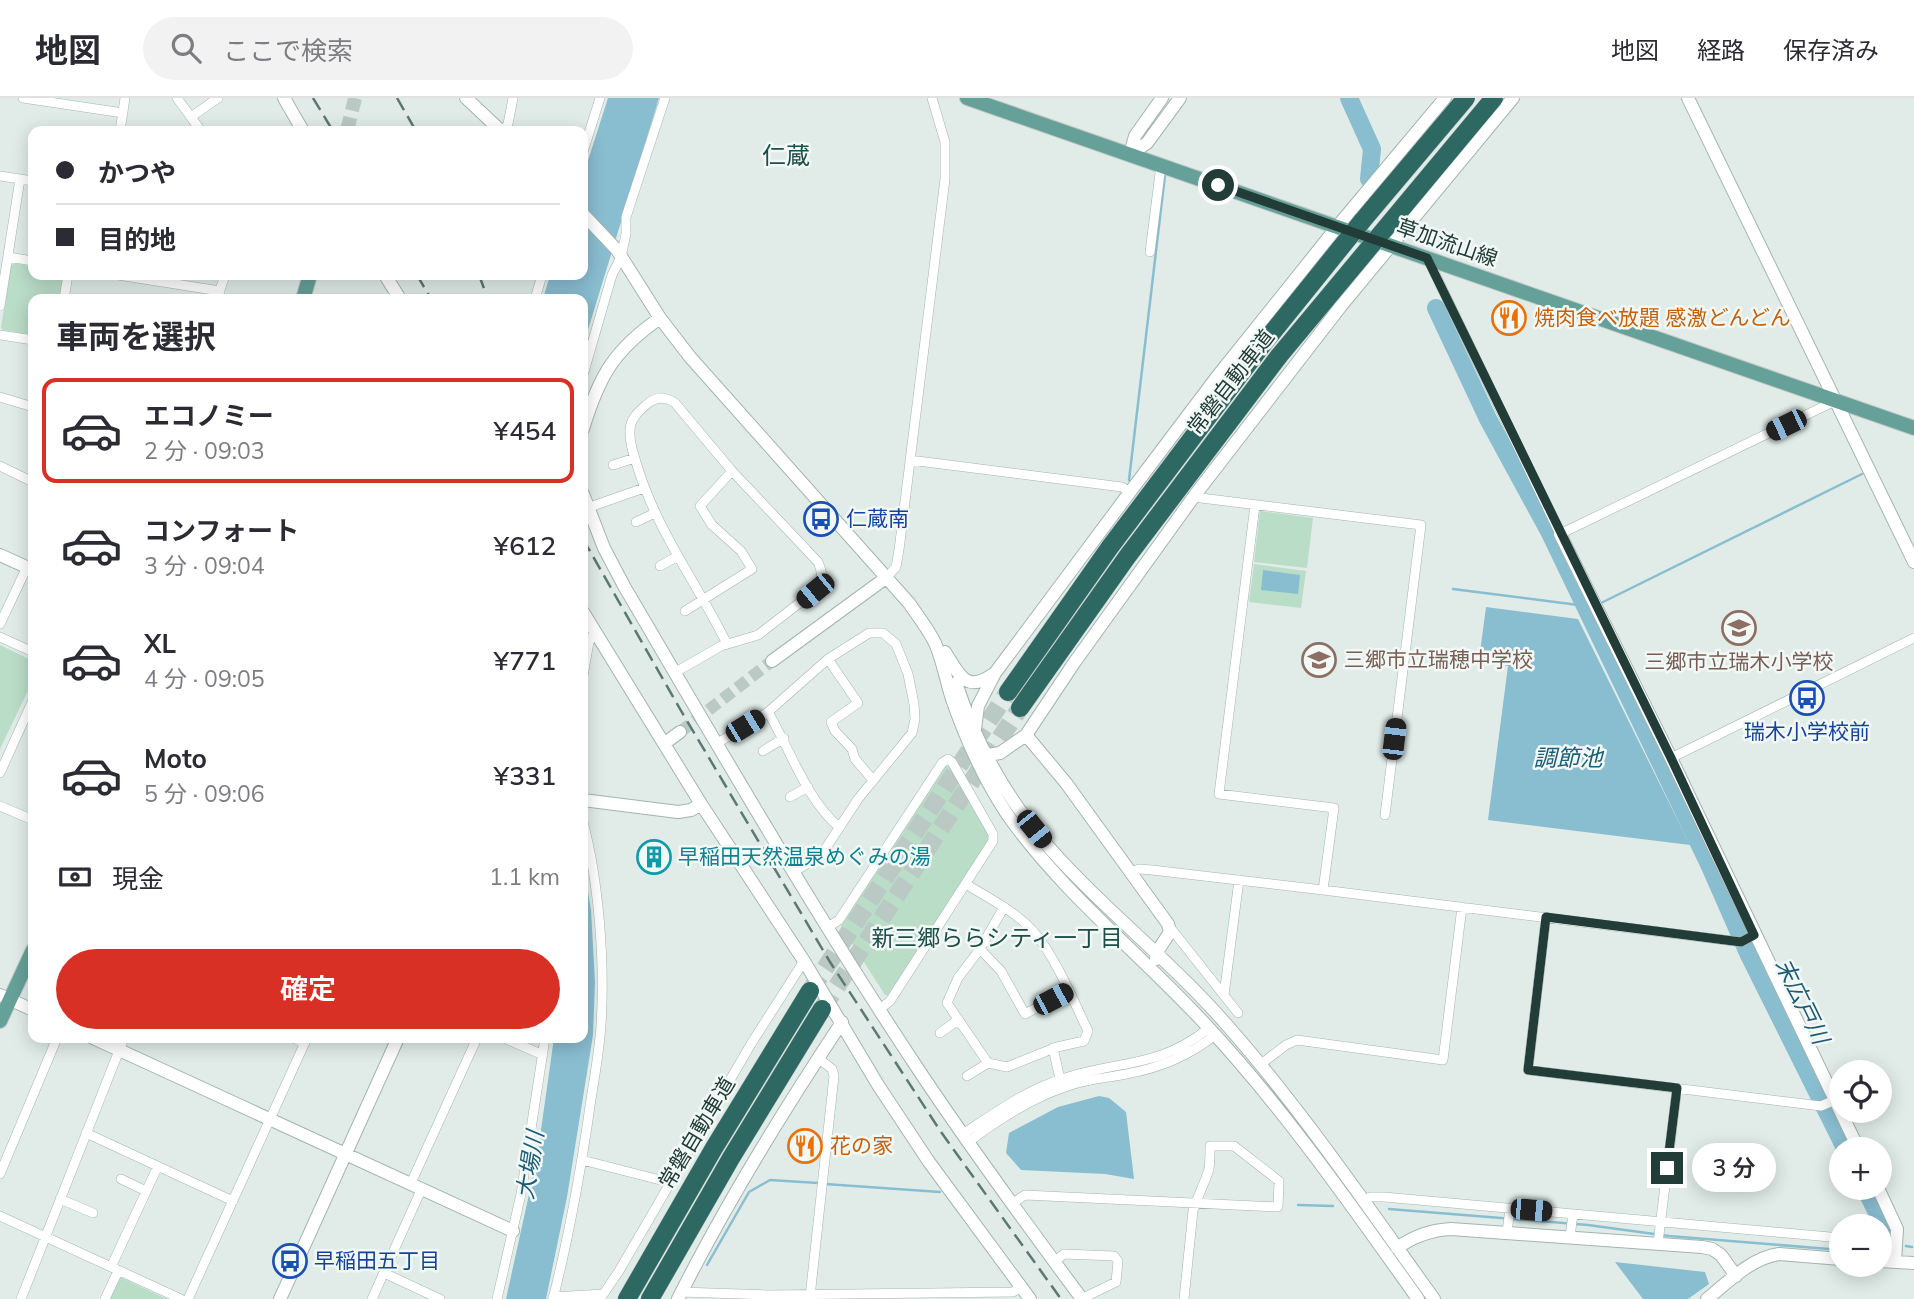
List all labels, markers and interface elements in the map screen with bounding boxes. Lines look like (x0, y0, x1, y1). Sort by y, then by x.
search box (143, 17, 633, 80)
text: 地図 (35, 29, 101, 70)
icon: search (167, 29, 205, 67)
text: ここで検索 (223, 34, 353, 67)
text: 地図 (1611, 35, 1659, 65)
text: 経路 (1697, 35, 1745, 65)
text: 保存済み (1783, 35, 1879, 65)
district label: 仁蔵 (762, 140, 810, 170)
text: かつや (98, 156, 176, 189)
route start (1202, 169, 1234, 201)
street label: 草加流山線 (1393, 213, 1501, 271)
text: 目的地 (98, 223, 176, 256)
restaurant icon: 焼肉食べ放題 感激どんどん (1490, 299, 1528, 337)
place label: 焼肉食べ放題 感激どんどん (1534, 304, 1791, 330)
text: 車両を選択 (56, 316, 216, 356)
street label: 常磐自動車道 (1181, 324, 1279, 439)
icon: car (60, 399, 123, 462)
text: エコノミー (144, 399, 274, 432)
car (1763, 406, 1810, 444)
text: ¥454 (494, 414, 556, 447)
text: 2 分 · 09:03 (144, 436, 265, 465)
bus stop icon: 仁蔵南 (802, 500, 840, 538)
place label: 仁蔵南 (846, 505, 909, 531)
icon: car (60, 514, 123, 577)
text: コンフォート (144, 514, 299, 547)
text: ¥612 (494, 529, 556, 562)
text: 3 分 · 09:04 (144, 551, 265, 580)
car (793, 570, 838, 612)
school or university icon: 三郷市立瑞木小学校 (1720, 609, 1758, 647)
text: XL (144, 627, 176, 660)
icon: car (60, 629, 123, 692)
school or university icon: 三郷市立瑞穂中学校 (1300, 641, 1338, 679)
text: ¥771 (494, 644, 556, 677)
place label: 三郷市立瑞穂中学校 (1344, 646, 1533, 672)
place label: 三郷市立瑞木小学校 (1645, 648, 1834, 674)
text: 4 分 · 09:05 (144, 664, 265, 693)
bus stop icon: 瑞木小学校前 (1788, 679, 1826, 717)
car (722, 706, 769, 746)
car (1382, 717, 1407, 761)
place label: 瑞木小学校前 (1744, 718, 1870, 744)
text: Moto (144, 742, 207, 775)
water label: 調節池 (1534, 743, 1605, 772)
icon: car (60, 744, 123, 807)
text: ¥331 (494, 759, 556, 792)
text: 5 分 · 09:06 (144, 779, 265, 808)
car (1013, 806, 1056, 852)
building icon: 早稲田天然温泉めぐみの湯 (635, 838, 673, 876)
place label: 早稲田天然温泉めぐみの湯 (678, 843, 931, 869)
icon: cash (56, 858, 94, 896)
text: 現金 (112, 862, 164, 895)
text: 1.1 km (489, 862, 560, 891)
district label: 新三郷ららシティ一丁目 (871, 923, 1123, 952)
button: 確定 (56, 949, 560, 1029)
water label: 末広戸川 (1769, 953, 1837, 1051)
car (1030, 980, 1077, 1018)
map controls (1829, 1060, 1892, 1277)
button: locate (1829, 1060, 1892, 1123)
street label: 常磐自動車道 (653, 1072, 740, 1193)
water label: 大場川 (510, 1126, 550, 1201)
restaurant icon: 花の家 (786, 1127, 824, 1165)
place label: 花の家 (830, 1132, 893, 1158)
button: + (1829, 1137, 1892, 1200)
callout: 3 分 (1692, 1144, 1776, 1192)
route end (1651, 1152, 1683, 1184)
text: 3 分 (1713, 1153, 1755, 1182)
car (1510, 1198, 1553, 1222)
button: − (1829, 1214, 1892, 1277)
bus stop icon: 早稲田五丁目 (271, 1242, 309, 1280)
place label: 早稲田五丁目 (314, 1247, 440, 1273)

